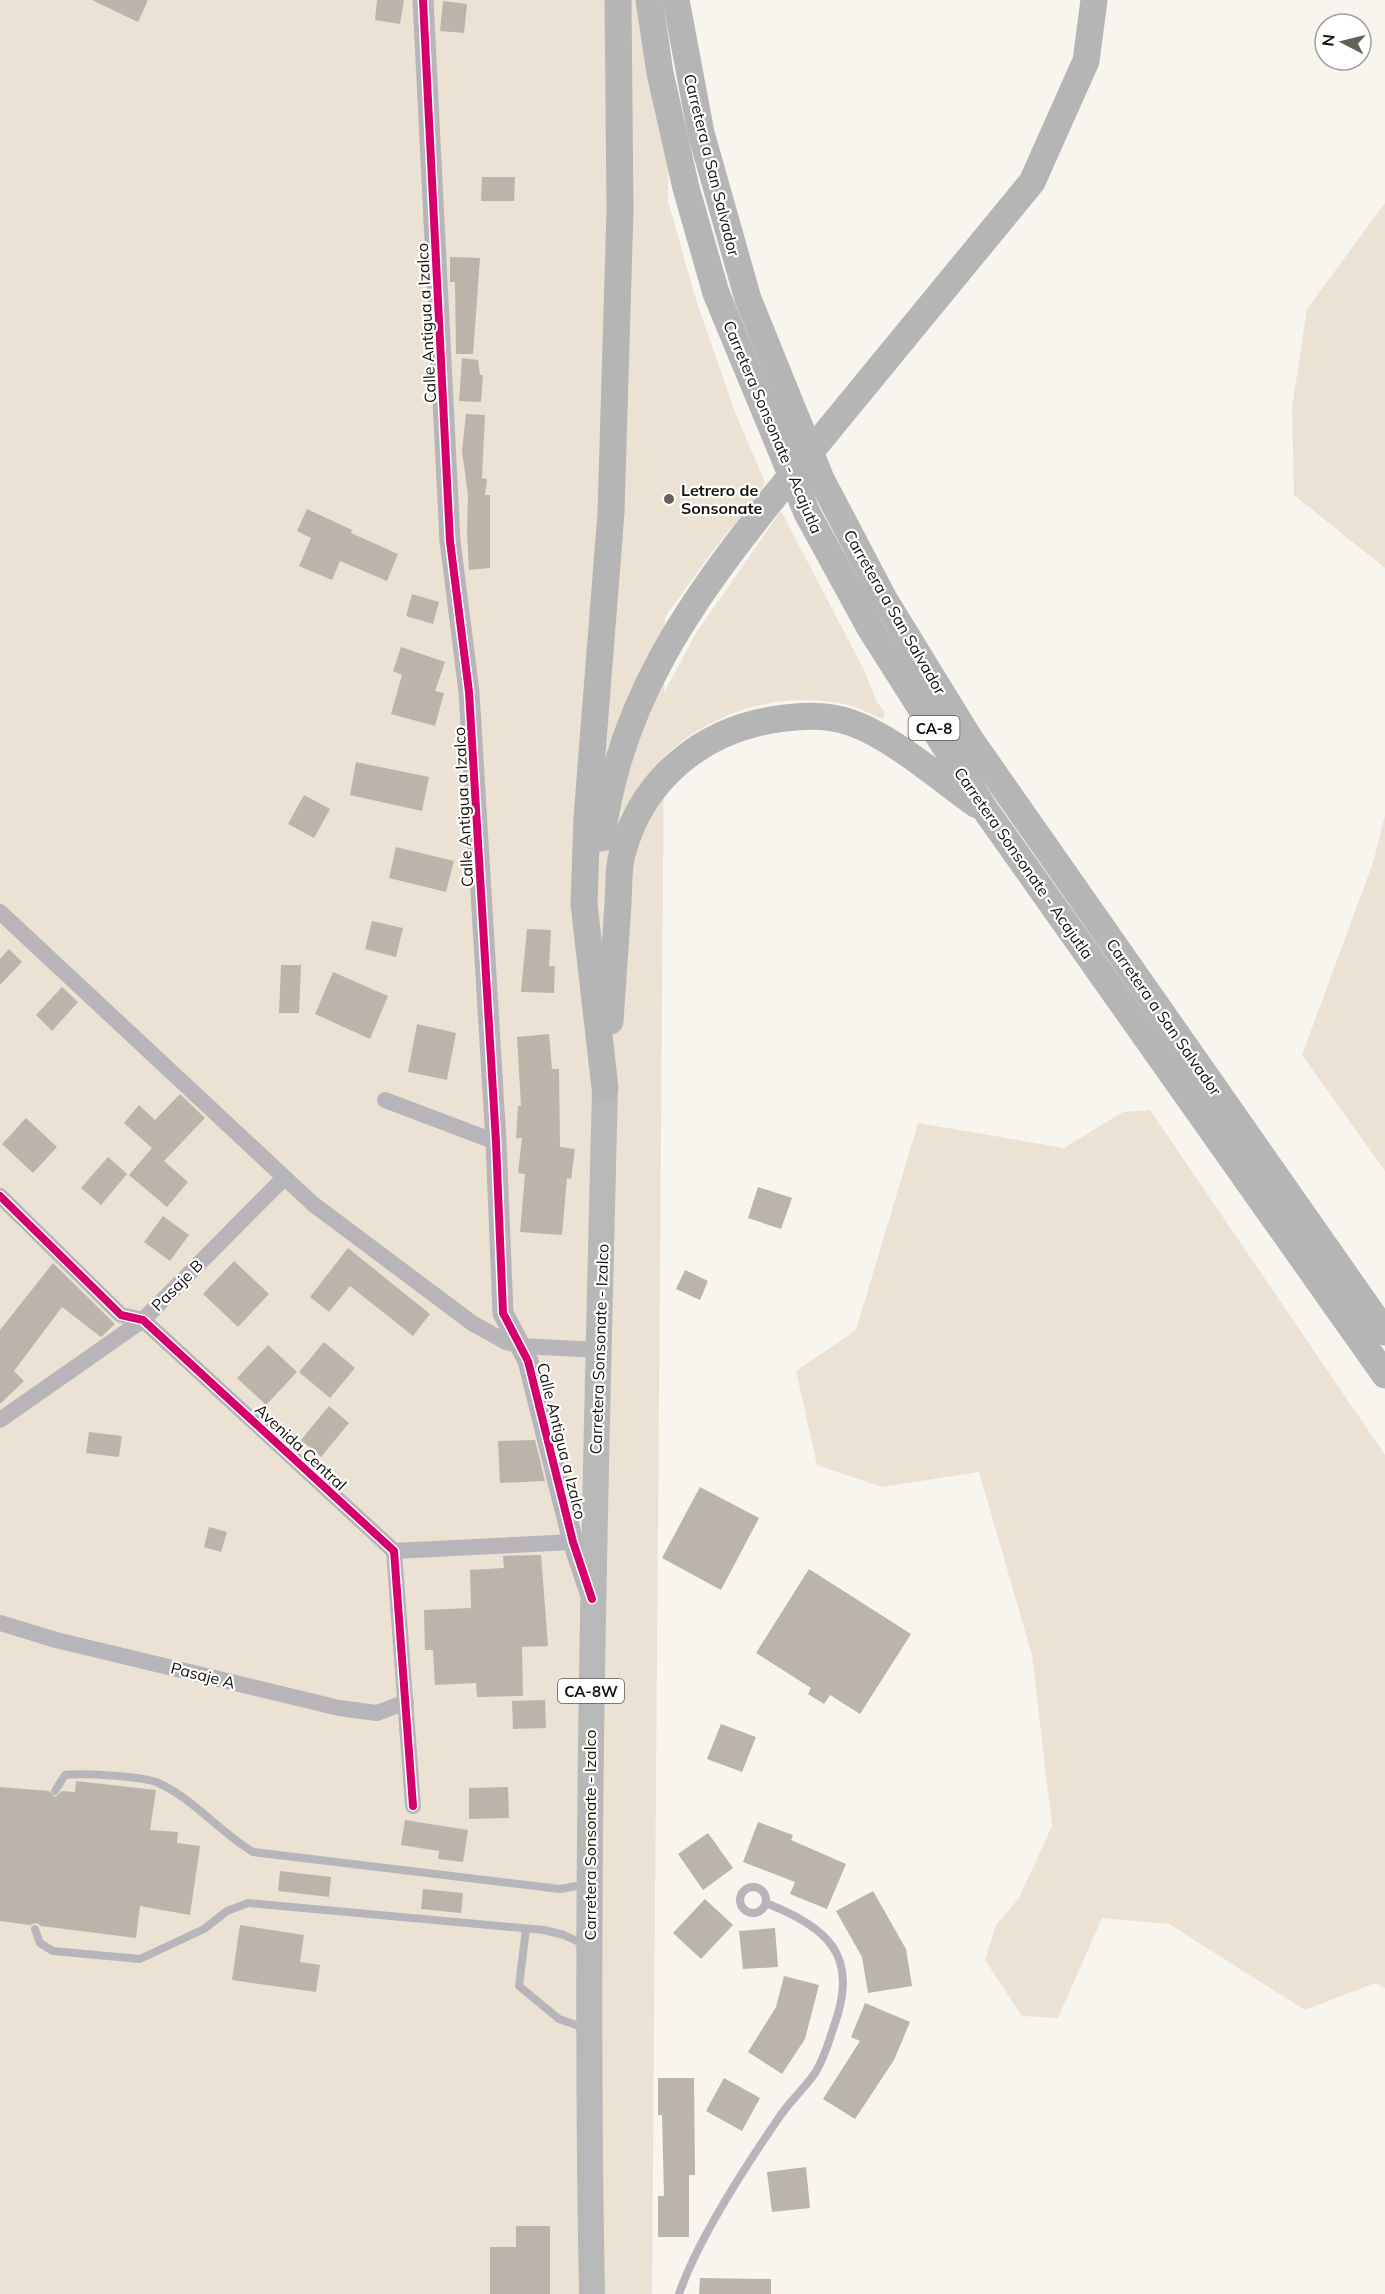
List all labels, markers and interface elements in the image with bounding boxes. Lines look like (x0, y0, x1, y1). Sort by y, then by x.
north arrow (1313, 12, 1373, 72)
text: N (1317, 33, 1339, 47)
street label: Carretera a San Salvador (680, 72, 744, 258)
street label: Calle Antigua a Izalco (412, 242, 440, 404)
street label: Carretera Sonsonate - Acajutla (719, 318, 827, 536)
place label: Letrero de Sonsonate (681, 480, 762, 518)
marker: Letrero de Sonsonate (662, 492, 676, 506)
street label: Carretera a San Salvador (840, 526, 950, 698)
road number: CA-8 (908, 716, 960, 740)
street label: Calle Antigua a Izalco (449, 726, 477, 888)
street label: Carretera Sonsonate - Acajutla (950, 763, 1098, 963)
street label: Carretera a San Salvador (1102, 935, 1226, 1099)
street label: Carretera Sonsonate - Izalco (585, 1243, 613, 1455)
street label: Pasaje B (147, 1255, 207, 1315)
street label: Calle Antigua a Izalco (533, 1361, 591, 1521)
street label: Avenida Central (251, 1399, 351, 1495)
street label: Pasaje A (169, 1657, 237, 1693)
road number: CA-8W (558, 1679, 624, 1703)
street label: Carretera Sonsonate - Izalco (580, 1730, 600, 1940)

